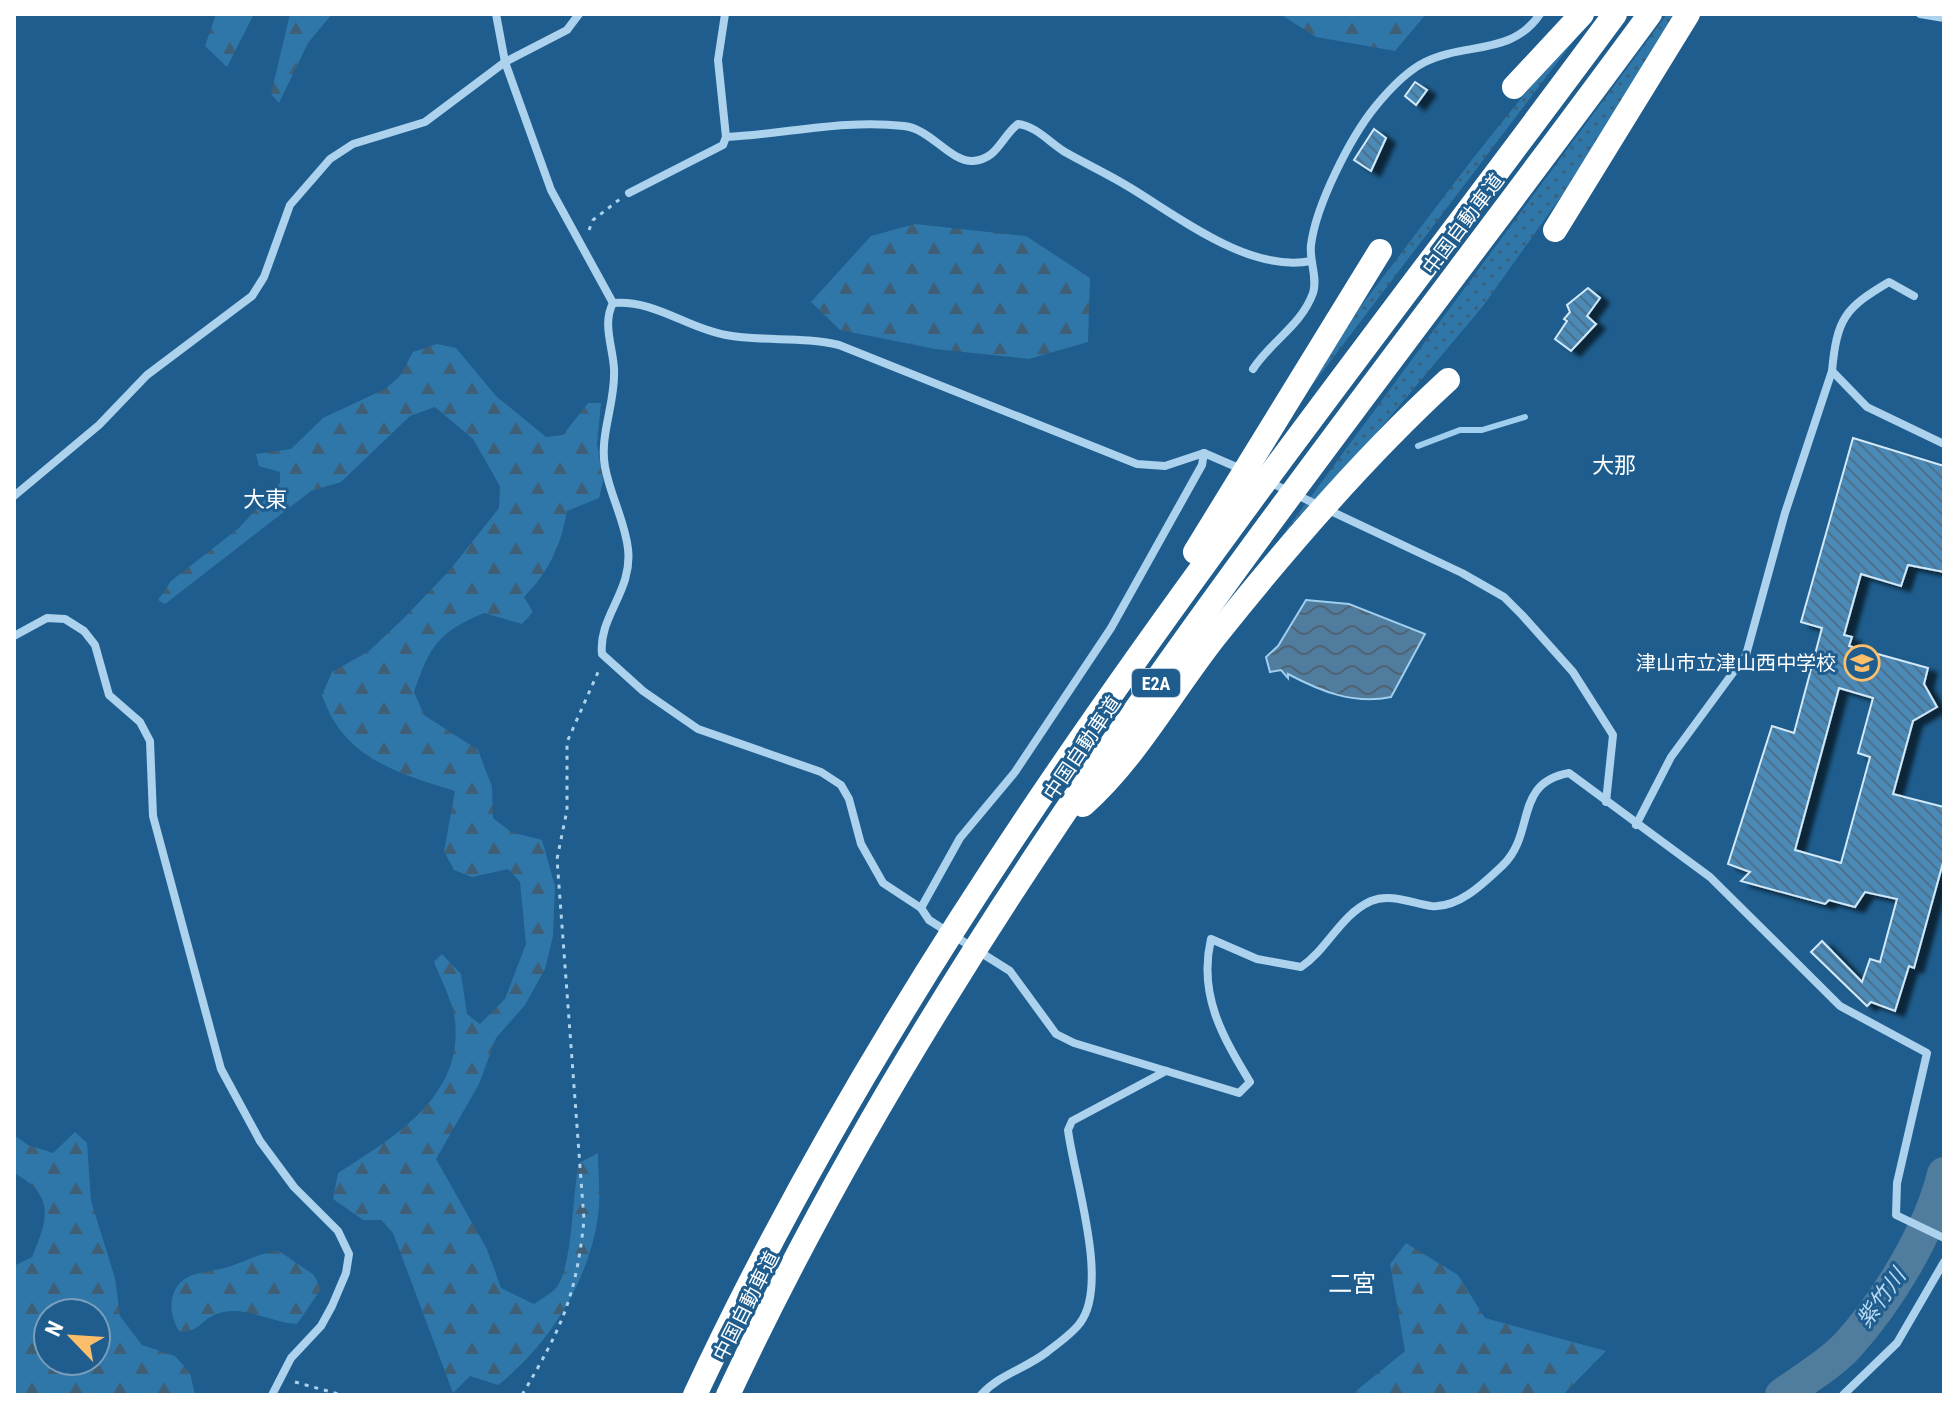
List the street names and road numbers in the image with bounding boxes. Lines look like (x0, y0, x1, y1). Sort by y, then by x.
street label: 中国自動車道 (1417, 169, 1509, 279)
road number: E2A (1132, 669, 1180, 697)
street label: 中国自動車道 (1038, 692, 1126, 804)
street label: 中国自動車道 (708, 1247, 784, 1365)

